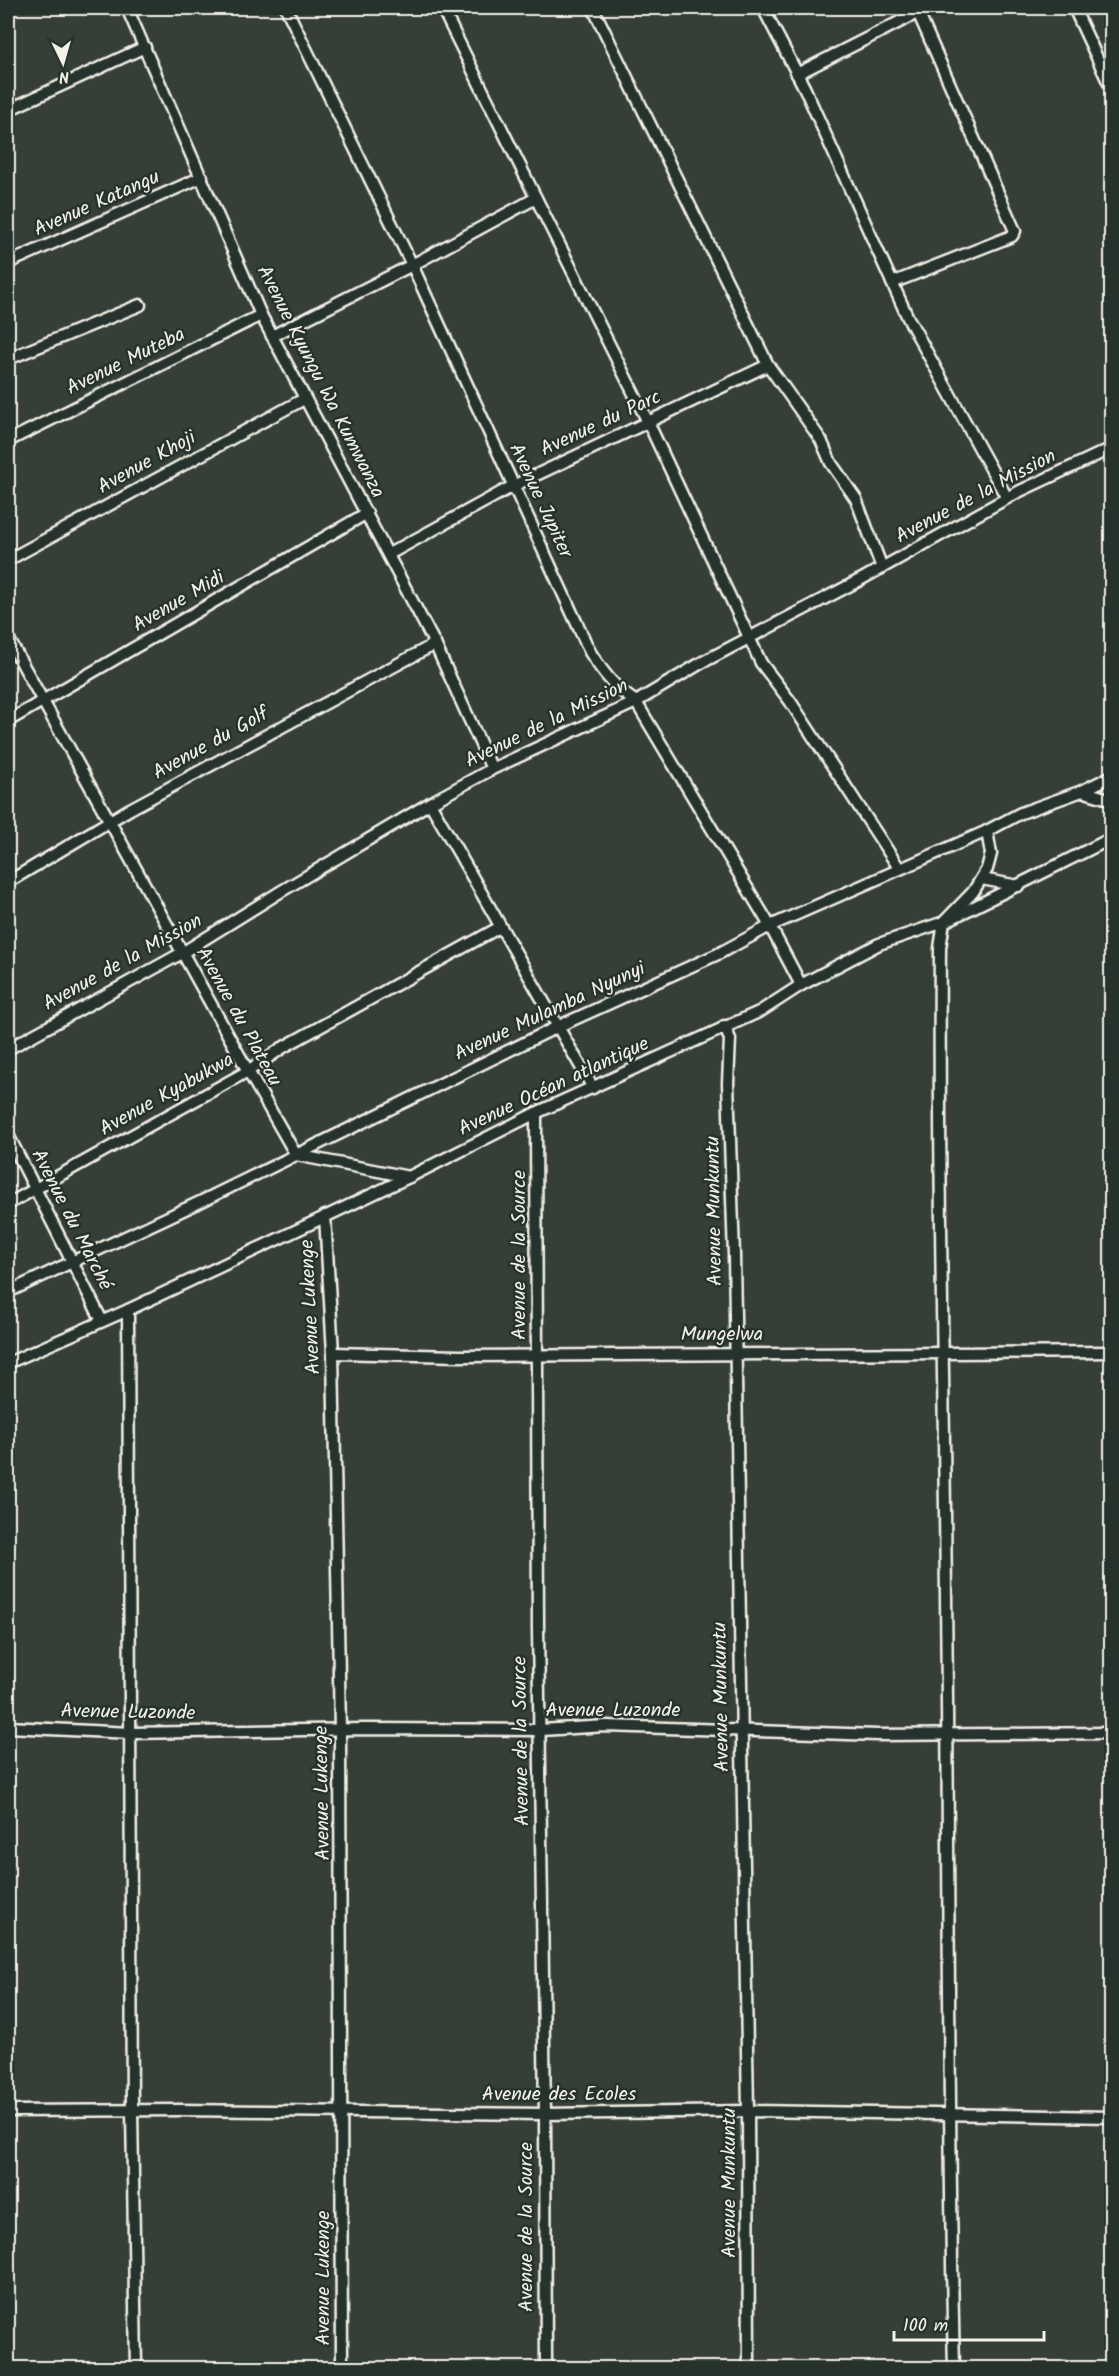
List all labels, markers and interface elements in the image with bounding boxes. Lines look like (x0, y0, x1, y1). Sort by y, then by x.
north arrow (33, 33, 93, 93)
text: N (58, 64, 70, 89)
street label: Avenue Katangu (29, 162, 166, 246)
street label: Avenue Kyungu Wa Kumwanza (247, 260, 393, 504)
street label: Avenue Muteba (61, 319, 191, 405)
street label: Avenue du Parc (535, 382, 667, 466)
street label: Avenue Khoji (92, 422, 203, 503)
street label: Avenue Jupiter (499, 438, 581, 565)
street label: Avenue de la Mission (890, 441, 1062, 553)
street label: Avenue Midi (127, 562, 232, 641)
street label: Avenue de la Mission (460, 671, 634, 777)
street label: Avenue du Golf (147, 698, 277, 789)
street label: Avenue de la Mission (37, 906, 209, 1020)
street label: Avenue du Plateau (186, 941, 290, 1093)
street label: Avenue Mulamba Nyunyi (449, 953, 652, 1070)
street label: Avenue Océan atlantique (453, 1029, 655, 1145)
street label: Avenue Kyabukwa (94, 1045, 240, 1145)
street label: Avenue Munkuntu (698, 1135, 732, 1286)
street label: Avenue du Marché (22, 1144, 121, 1297)
street label: Avenue de la Source (504, 1170, 536, 1340)
street label: Avenue Lukenge (291, 1239, 331, 1375)
street label: Mungelwa (681, 1319, 763, 1351)
street label: Avenue Munkuntu (705, 1621, 739, 1772)
street label: Avenue de la Source (505, 1656, 539, 1826)
street label: Avenue Luzonde (546, 1695, 680, 1727)
street label: Avenue Luzonde (60, 1696, 196, 1730)
street label: Avenue Lukenge (306, 1725, 340, 1861)
street label: Avenue des Ecoles (482, 2079, 637, 2111)
street label: Avenue Munkuntu (714, 2108, 746, 2258)
street label: Avenue de la Source (511, 2142, 543, 2312)
street label: Avenue Lukenge (308, 2211, 340, 2345)
scale bar (894, 2304, 1044, 2342)
text: 100 m (903, 2312, 948, 2341)

